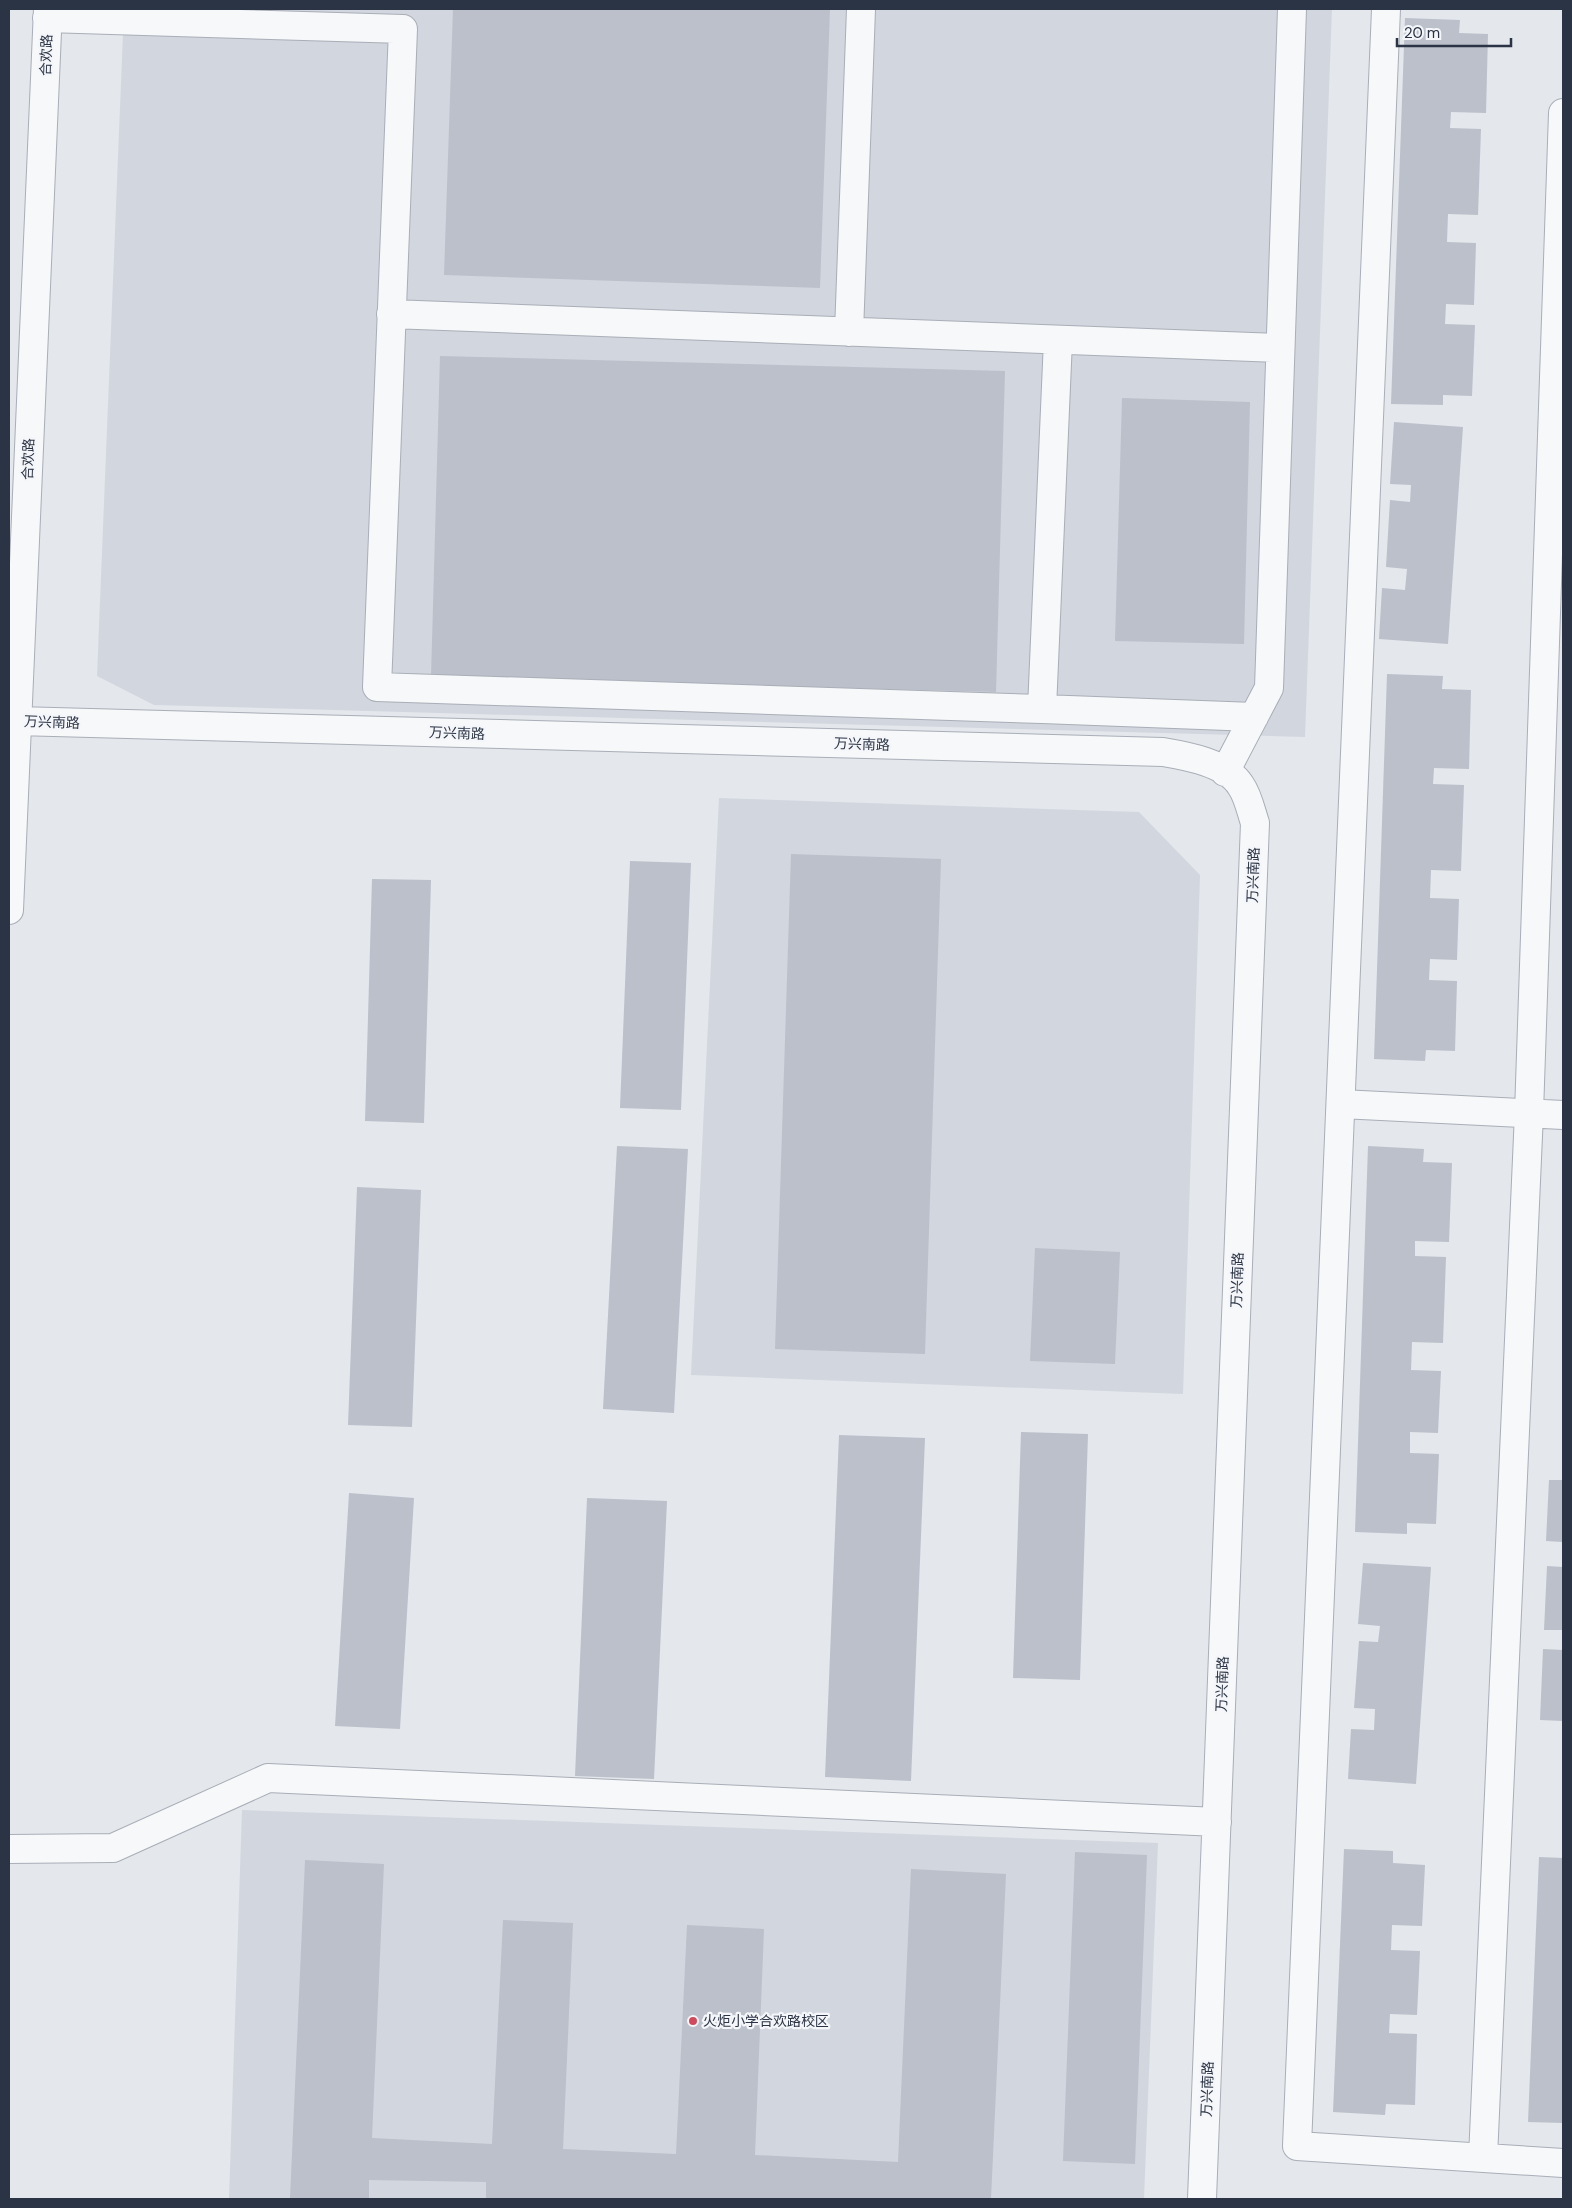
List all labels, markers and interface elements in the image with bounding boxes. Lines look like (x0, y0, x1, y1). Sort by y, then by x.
scale bar (1397, 15, 1511, 47)
text: 20 m (1404, 23, 1440, 43)
street label: 合欢路 (36, 34, 56, 76)
street label: 合欢路 (18, 438, 38, 480)
street label: 万兴南路 (24, 712, 80, 732)
street label: 万兴南路 (429, 723, 485, 743)
street label: 万兴南路 (834, 734, 890, 754)
street label: 万兴南路 (1243, 847, 1263, 903)
street label: 万兴南路 (1227, 1252, 1247, 1308)
street label: 万兴南路 (1212, 1656, 1232, 1712)
place label: 火炬小学合欢路校区 (703, 2012, 829, 2030)
marker: 火炬小学合欢路校区 (687, 2015, 699, 2027)
street label: 万兴南路 (1197, 2061, 1217, 2117)

